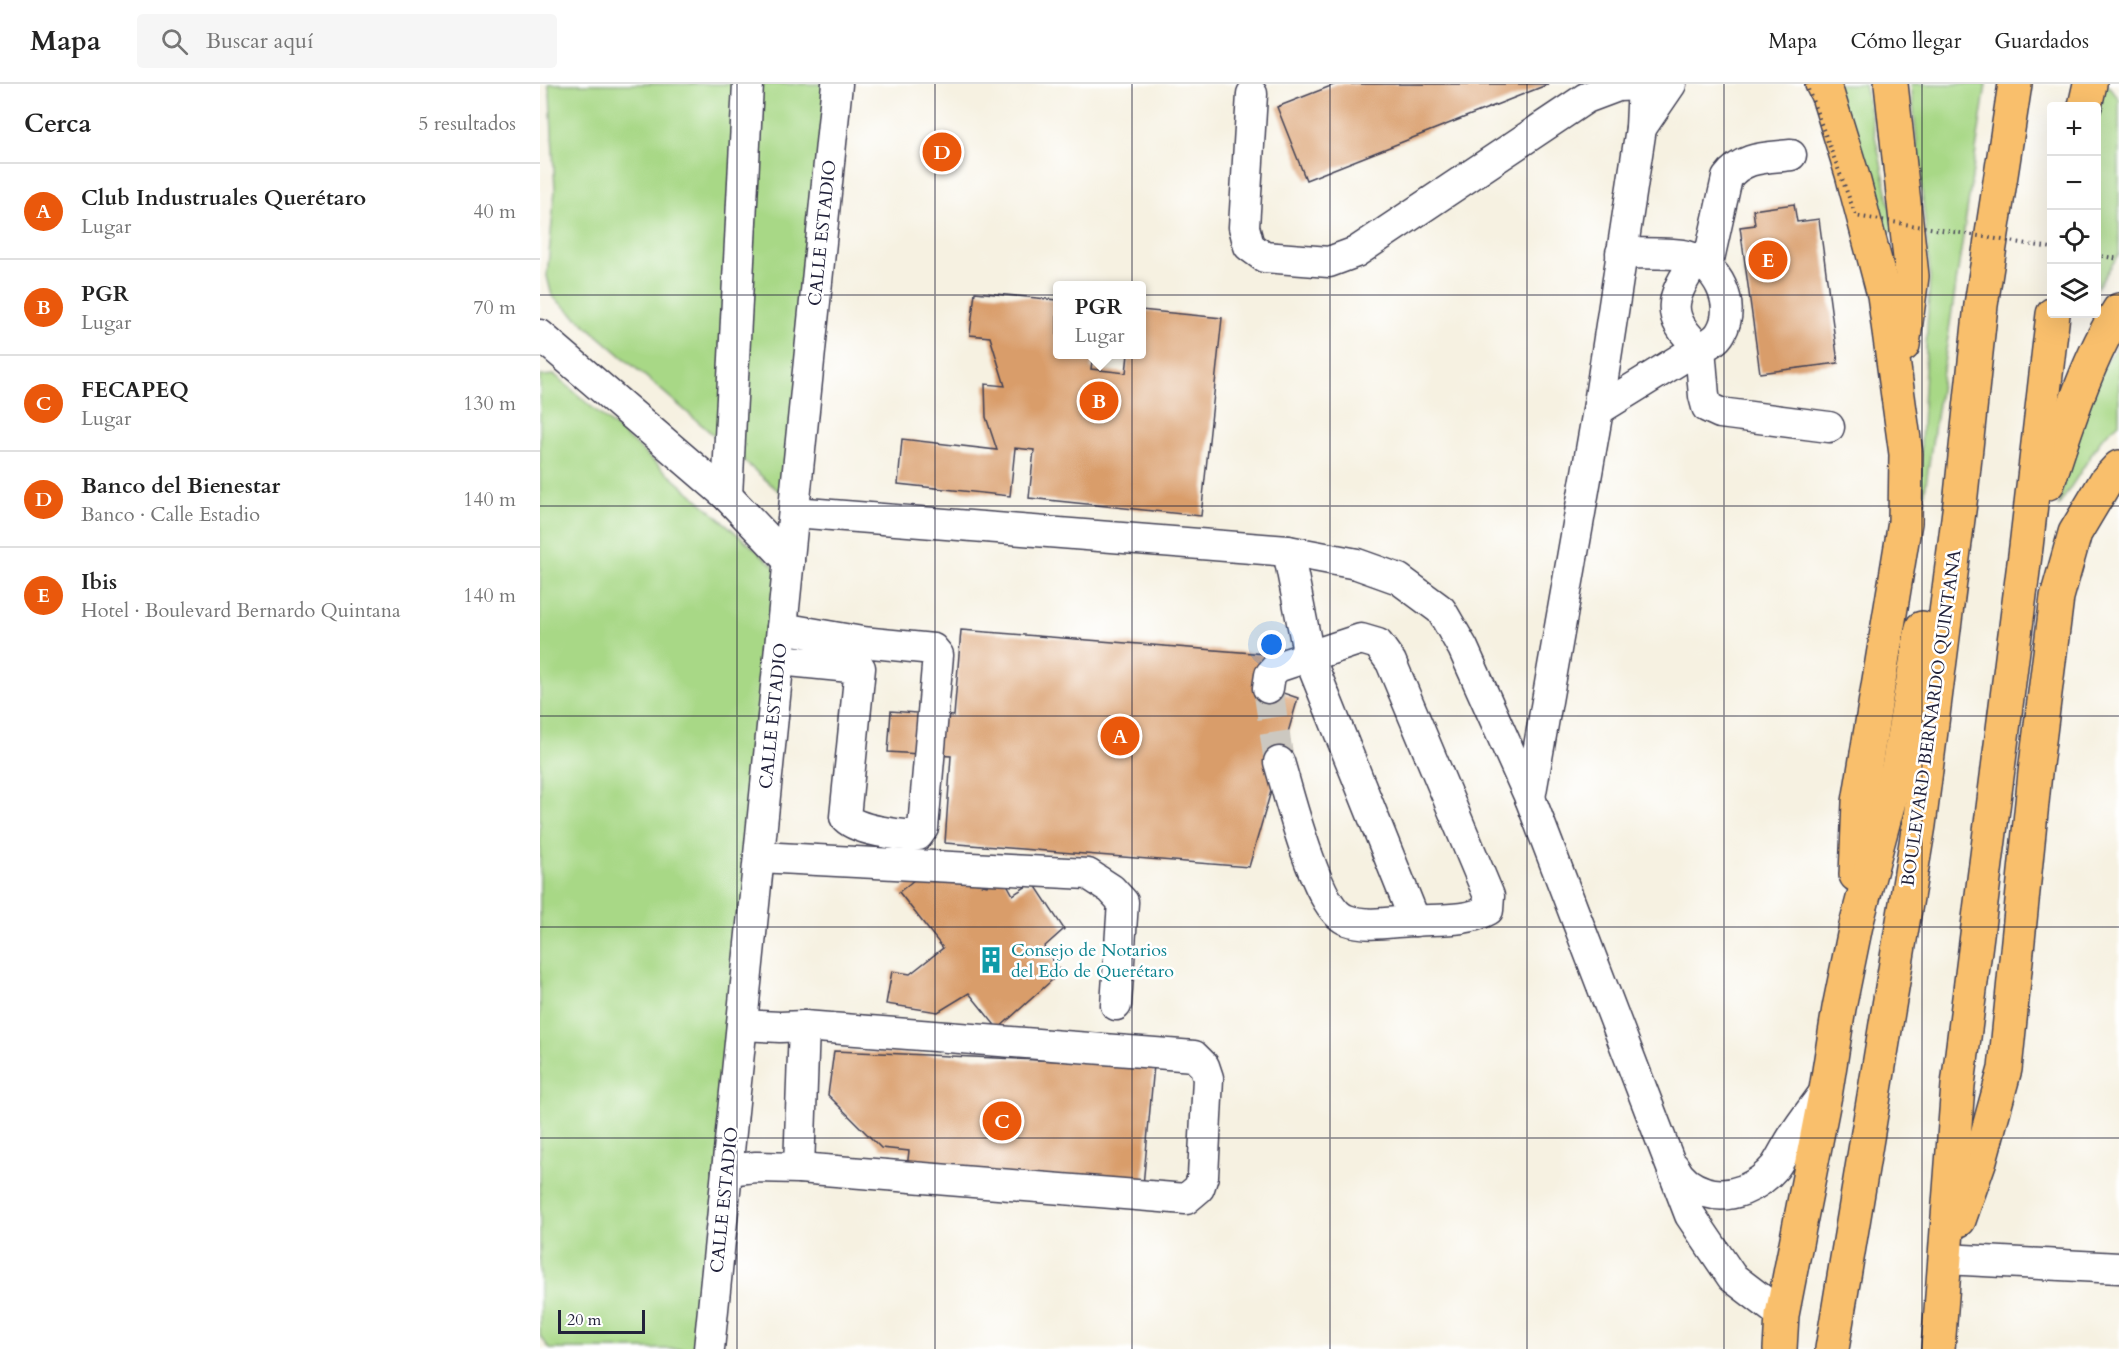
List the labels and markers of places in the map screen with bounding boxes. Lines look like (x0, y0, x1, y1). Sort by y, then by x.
pin: D (922, 130, 962, 174)
pin: E (1748, 238, 1788, 282)
pin: B (1080, 378, 1118, 424)
pin: A (1100, 714, 1140, 758)
place label: Consejo de Notarios del Edo de Querétaro (1011, 938, 1174, 984)
building icon: Consejo de Notarios del Edo de Querétaro (976, 945, 1006, 975)
pin: C (982, 1098, 1022, 1144)

